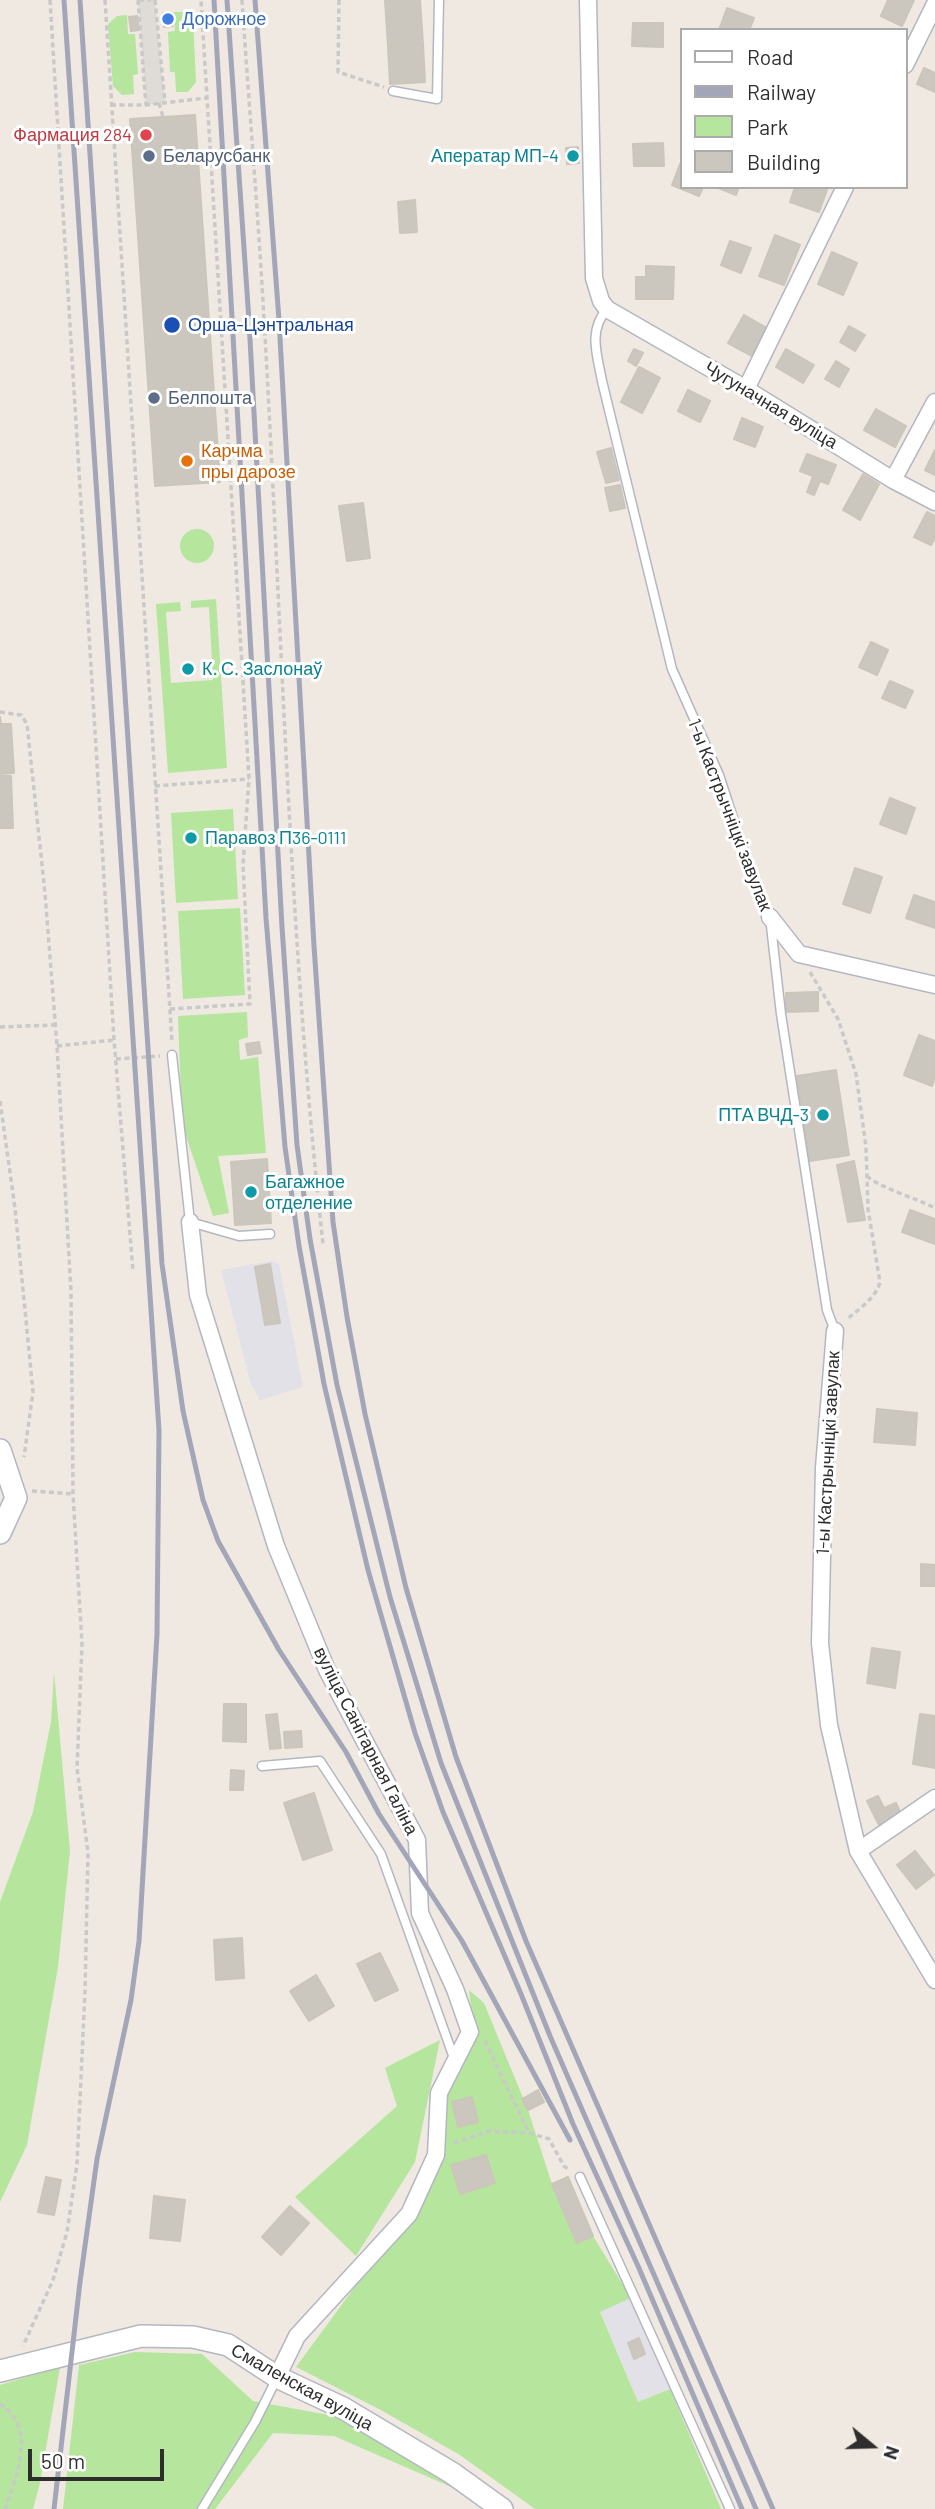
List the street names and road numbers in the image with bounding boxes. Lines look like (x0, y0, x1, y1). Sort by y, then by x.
street label: Чугуначная вуліца (701, 357, 841, 453)
street label: 1-ы Кастрычніцкі завулак (683, 716, 777, 914)
street label: 1-ы Кастрычніцкі завулак (812, 1351, 844, 1555)
street label: вуліца Санітарная Галіна (309, 1643, 423, 1839)
street label: Смаленская вуліца (227, 2339, 377, 2435)

